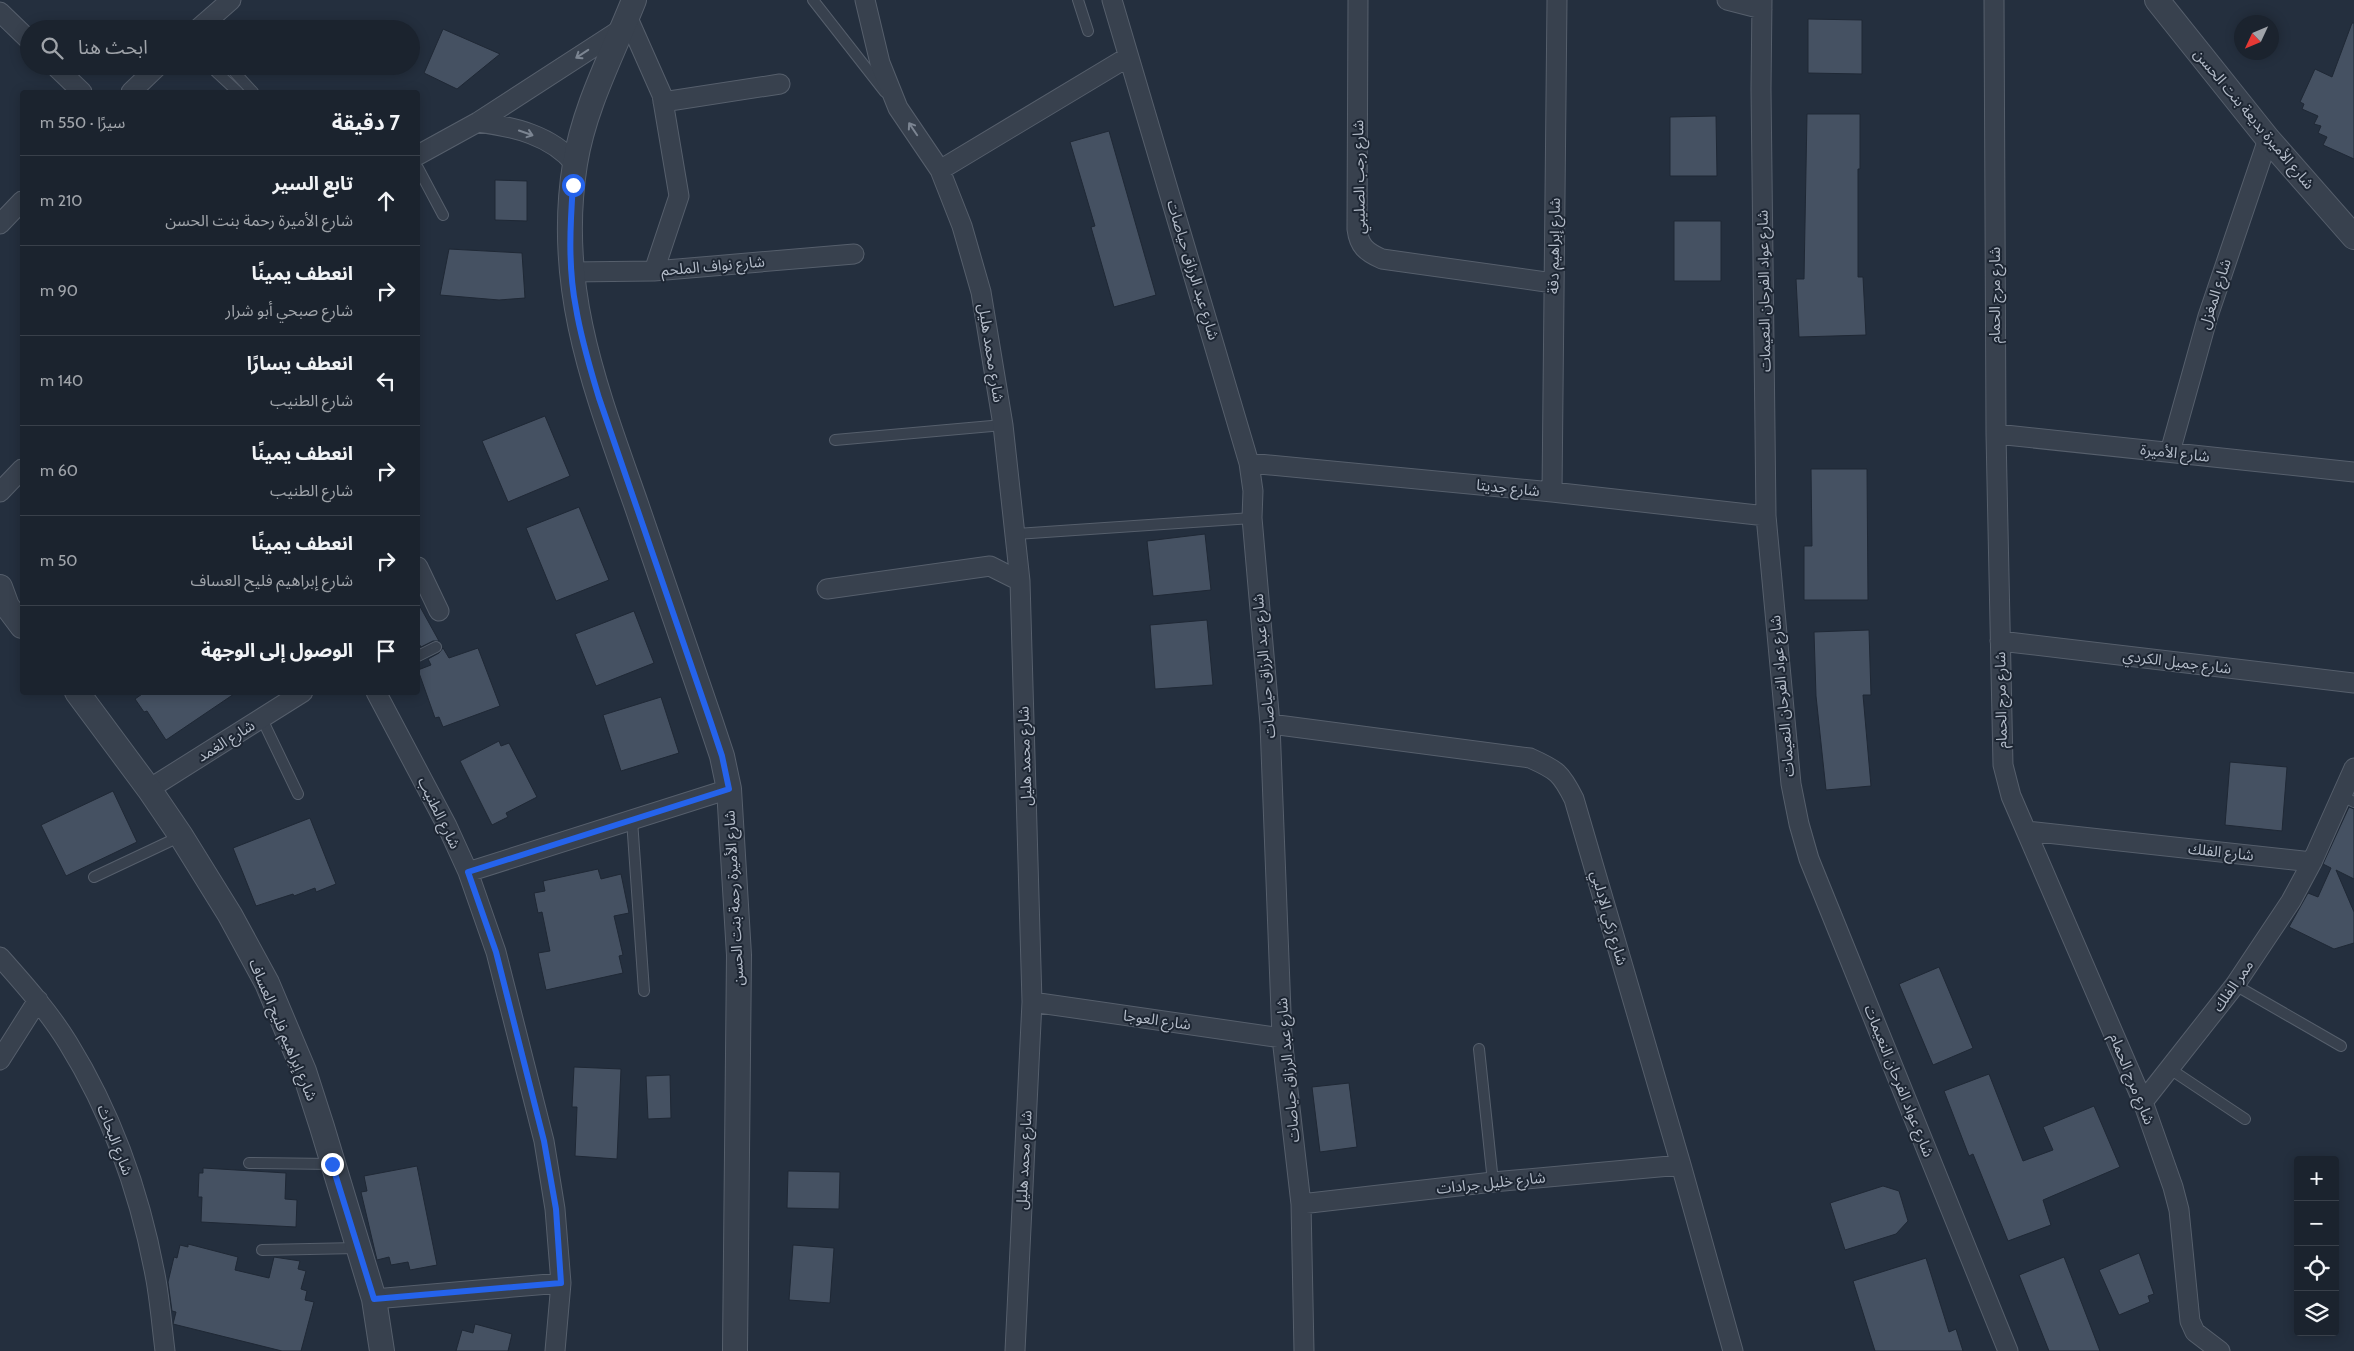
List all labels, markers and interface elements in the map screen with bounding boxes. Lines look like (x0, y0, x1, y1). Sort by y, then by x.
north arrow (2234, 15, 2279, 60)
search box (20, 20, 420, 75)
icon: search (38, 34, 66, 62)
text: ابحث هنا (78, 36, 148, 59)
street label: شارع الأميرة بديعة بنت الحسن (2188, 45, 2318, 195)
one-way arrow (575, 50, 589, 60)
text: 7 دقيقة (332, 110, 400, 135)
text: سيرًا · 550 m (40, 113, 125, 132)
street label: شارع رجب الصليبي (1349, 120, 1372, 234)
one-way arrow (908, 123, 918, 137)
one-way arrow (517, 128, 533, 138)
text: تابع السير (272, 172, 353, 195)
route start (562, 174, 585, 197)
icon: ahead (372, 187, 400, 215)
text: 210 m (40, 191, 82, 210)
street label: شارع إبراهيم دقة (1544, 197, 1567, 294)
street label: شارع عبد الرزاق حياصات (1160, 198, 1223, 343)
street label: شارع عواد الفرحان النعيمات (1754, 209, 1777, 372)
text: شارع الأميرة رحمة بنت الحسن (165, 211, 353, 230)
street label: شارع مرج الحمام (1986, 246, 2007, 343)
street label: شارع نواف الملحم (660, 252, 766, 282)
street label: شارع المغزل (2195, 256, 2238, 332)
text: انعطف يمينًا (252, 262, 353, 285)
icon: right (372, 277, 400, 305)
text: 90 m (40, 281, 78, 300)
text: شارع صبحي أبو شرار (225, 301, 353, 320)
street label: شارع محمد هليل (971, 302, 1008, 404)
text: انعطف يسارًا (247, 352, 353, 375)
icon: left (372, 367, 400, 395)
text: 140 m (40, 371, 83, 390)
text: شارع الطنيب (270, 391, 353, 410)
street label: شارع الأميرة (2139, 440, 2211, 469)
text: انعطف يمينًا (252, 442, 353, 465)
icon: right (372, 457, 400, 485)
text: 60 m (40, 461, 78, 480)
street label: شارع جديتا (1475, 476, 1541, 503)
text: شارع الطنيب (270, 481, 353, 500)
text: انعطف يمينًا (252, 532, 353, 555)
icon: right (372, 547, 400, 575)
text: 50 m (40, 551, 77, 570)
text: شارع إبراهيم فليح العساف (190, 571, 353, 590)
street label: شارع عبد الرزاق حياصات (1249, 592, 1282, 739)
street label: شارع عواد الفرحان النعيمات (1766, 614, 1801, 778)
icon: arrive (372, 637, 400, 665)
text: الوصول إلى الوجهة (201, 639, 353, 662)
street label: شارع جميل الكردي (2121, 646, 2233, 681)
street label: شارع مرج الحمام (1991, 651, 2014, 749)
street label: شارع محمد هليل (1014, 706, 1039, 806)
street label: شارع الغمد (194, 716, 260, 768)
street label: شارع الطنيب (411, 774, 464, 853)
street label: شارع الأميرة رحمة بنت الحسن (720, 809, 751, 986)
street label: شارع الفلك (2187, 840, 2255, 867)
street label: شارع زكي الإدلبي (1584, 869, 1631, 968)
street label: شارع إبراهيم فليح العساف (242, 956, 321, 1105)
street label: ممر الفلك (2209, 957, 2257, 1015)
street label: شارع عبد الرزاق حياصات (1273, 996, 1306, 1143)
street label: شارع عواد الفرحان النعيمات (1857, 1002, 1938, 1161)
street label: شارع العوجا (1122, 1006, 1192, 1037)
street label: شارع مرج الحمام (2103, 1031, 2159, 1129)
street label: شارع البحاث (91, 1102, 137, 1179)
street label: شارع محمد هليل (1012, 1110, 1039, 1210)
route end (321, 1153, 344, 1176)
map controls (2294, 1156, 2339, 1336)
button: + (2294, 1156, 2339, 1201)
street label: شارع خليل جرادات (1436, 1168, 1547, 1201)
button: − (2294, 1201, 2339, 1246)
button: locate (2294, 1246, 2339, 1291)
button: layers (2294, 1291, 2339, 1336)

